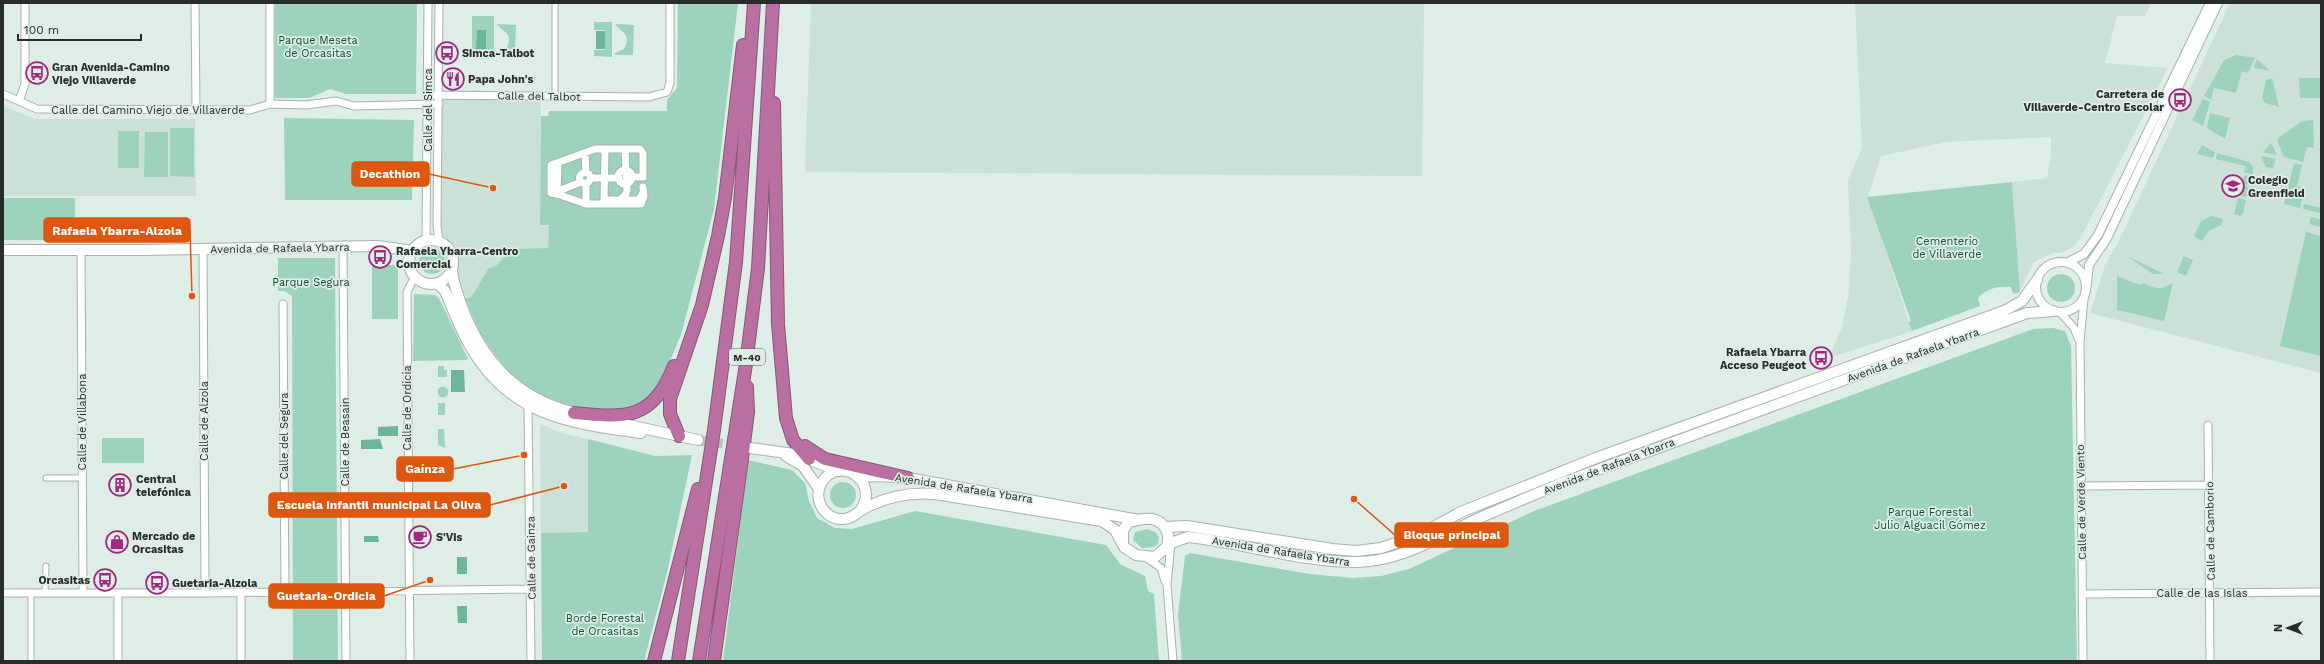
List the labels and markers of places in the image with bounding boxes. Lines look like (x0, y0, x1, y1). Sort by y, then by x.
bus stop icon: Simca-Talbot (434, 40, 460, 66)
place label: Simca-Talbot (462, 47, 535, 60)
bus stop icon: Gran Avenida-Camino Viejo Villaverde (24, 60, 50, 86)
place label: Gran Avenida-Camino Viejo Villaverde (52, 61, 170, 87)
restaurant icon: Papa John's (440, 66, 466, 92)
place label: Papa John's (468, 73, 533, 86)
bus stop icon: Carretera de Villaverde-Centro Escolar (2167, 87, 2193, 113)
place label: Carretera de Villaverde-Centro Escolar (2023, 88, 2164, 114)
callout: Decathlon (352, 162, 429, 186)
school or university icon: Colegio Greenfield (2220, 173, 2246, 199)
place label: Colegio Greenfield (2248, 174, 2305, 200)
callout: Rafaela Ybarra-Alzola (44, 218, 190, 242)
bus stop icon: Rafaela Ybarra-Centro Comercial (367, 244, 393, 270)
place label: Rafaela Ybarra-Centro Comercial (396, 245, 519, 271)
bus stop icon: Rafaela Ybarra Acceso Peugeot (1808, 345, 1834, 371)
place label: Rafaela Ybarra Acceso Peugeot (1720, 346, 1807, 372)
callout: Gaínza (397, 457, 453, 481)
building icon: Central telefónica (107, 472, 133, 498)
place label: Central telefónica (136, 473, 191, 499)
callout: Escuela infantil municipal La Oliva (269, 493, 490, 517)
callout: Bloque principal (1395, 523, 1508, 547)
cafe icon: S'Vis (407, 524, 433, 550)
shop icon: Mercado de Orcasitas (104, 529, 130, 555)
place label: Mercado de Orcasitas (132, 530, 195, 556)
place label: S'Vis (436, 531, 463, 544)
bus stop icon: Orcasitas (92, 567, 118, 593)
bus stop icon: Guetaria-Alzola (144, 570, 170, 596)
place label: Orcasitas (38, 574, 90, 587)
place label: Guetaria-Alzola (172, 577, 258, 590)
callout: Guetaria-Ordicia (269, 584, 384, 608)

